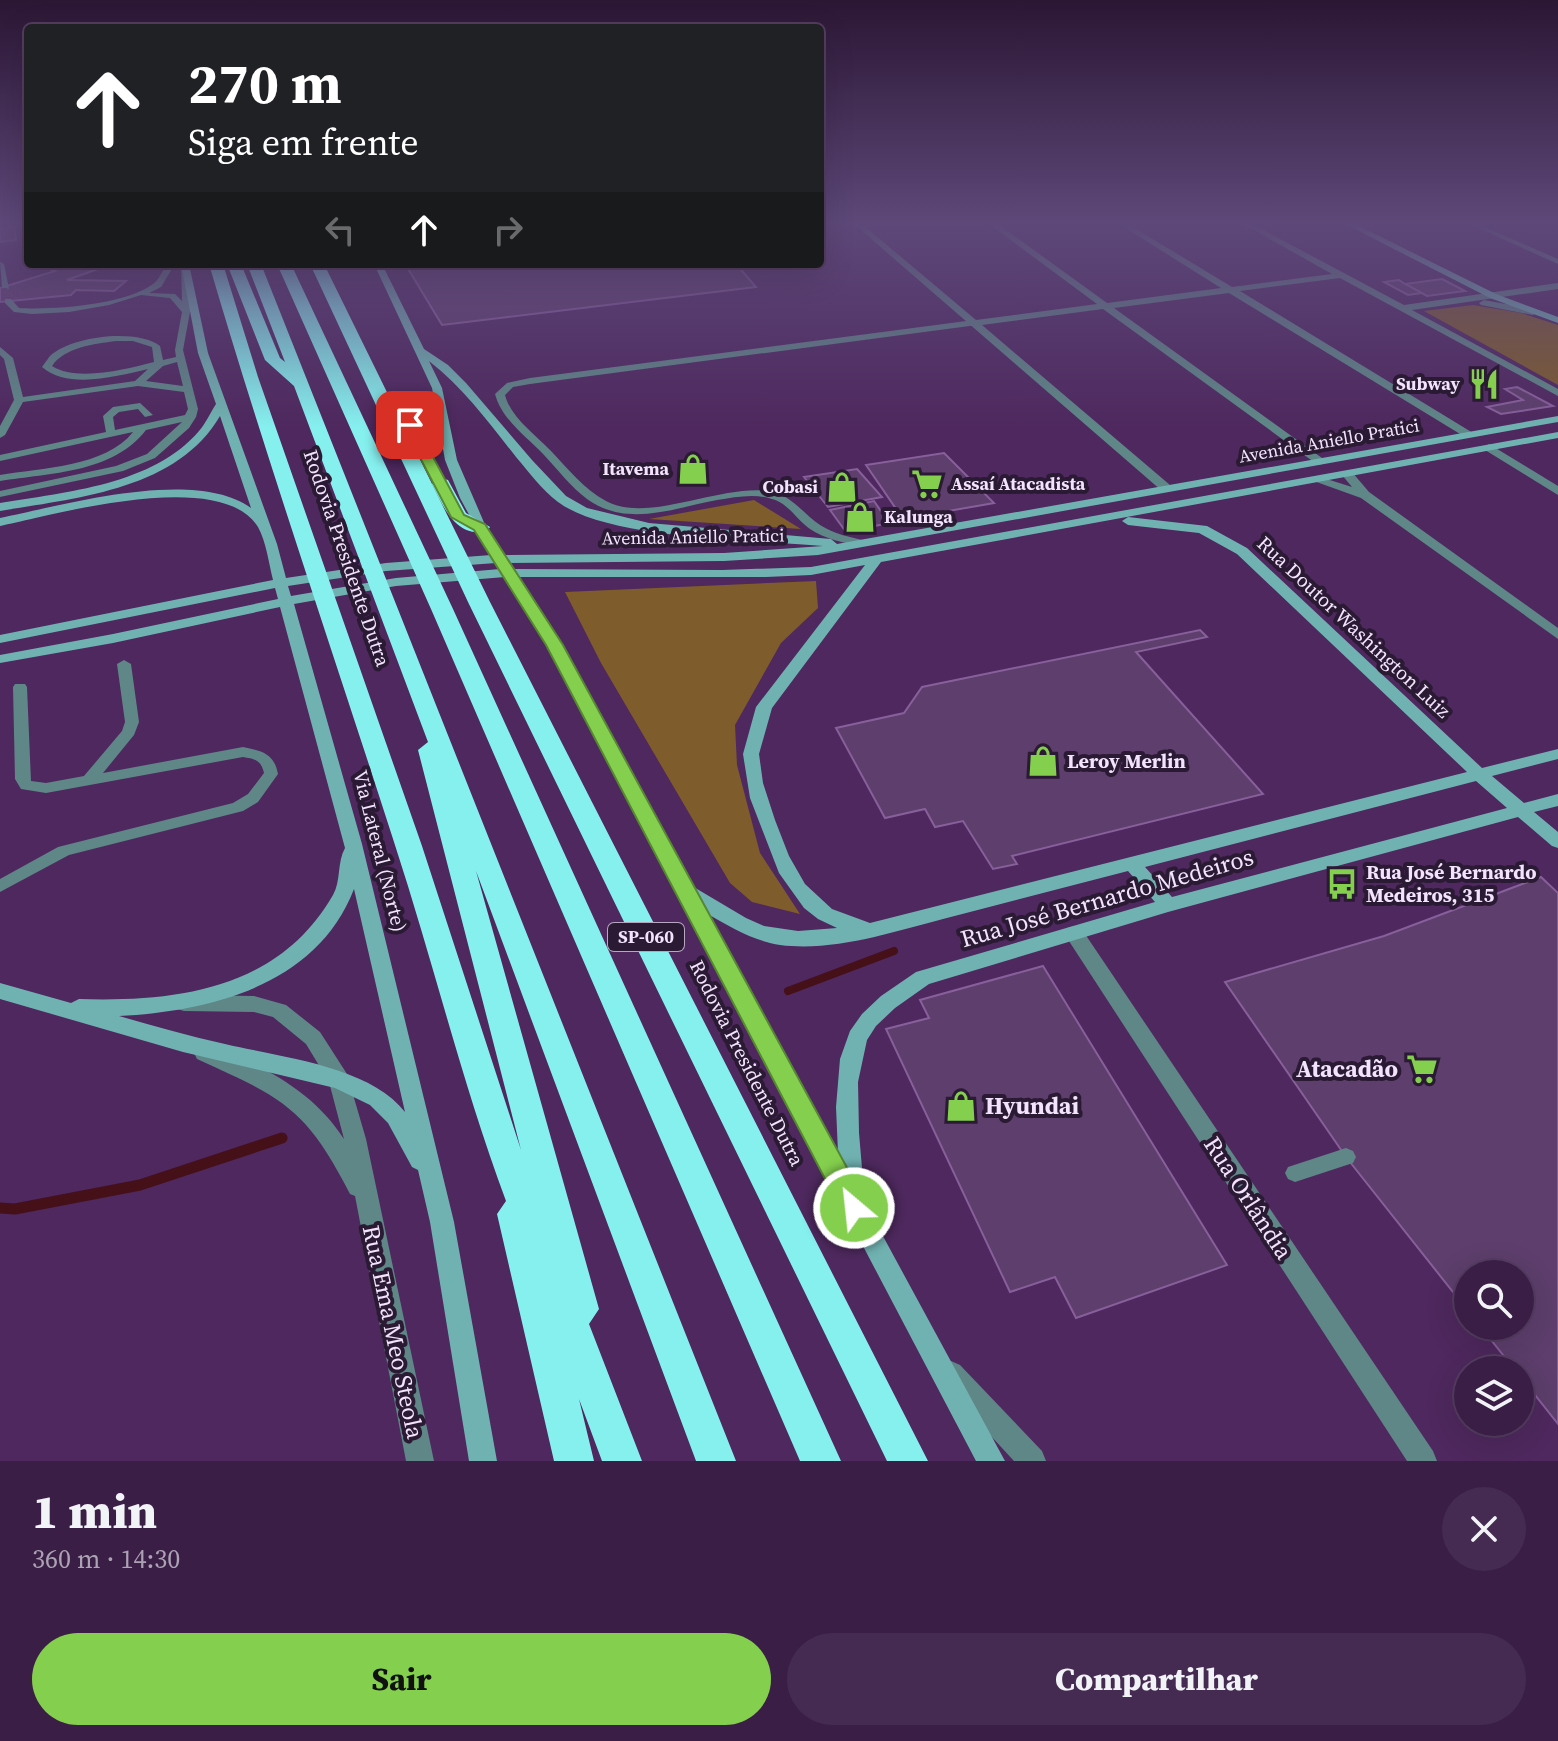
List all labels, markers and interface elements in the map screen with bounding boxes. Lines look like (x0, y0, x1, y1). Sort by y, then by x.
text: 270 m (188, 45, 342, 122)
icon: ahead (56, 56, 160, 160)
text: Siga em frente (188, 118, 419, 167)
icon: left (318, 208, 362, 252)
icon: ahead (402, 208, 446, 252)
icon: right (486, 208, 530, 252)
restaurant icon: Subway (1467, 367, 1501, 401)
place label: Subway (1396, 371, 1460, 396)
pin (376, 391, 444, 459)
icon: arrive (388, 403, 432, 447)
street label: Avenida Aniello Pratici (1237, 412, 1421, 469)
street label: Rodovia Presidente Dutra (297, 446, 398, 671)
shop icon: Itavema (676, 452, 710, 486)
place label: Itavema (603, 456, 669, 481)
supermarket icon: Assaí Atacadista (910, 467, 944, 501)
shop icon: Cobasi (825, 470, 859, 504)
place label: Assaí Atacadista (951, 471, 1086, 496)
place label: Cobasi (762, 474, 818, 499)
shop icon: Kalunga (843, 500, 877, 534)
place label: Kalunga (884, 504, 953, 529)
street label: Avenida Aniello Pratici (601, 522, 785, 551)
street label: Rua Doutor Washington Luiz (1251, 530, 1457, 724)
shop icon: Leroy Merlin (1026, 744, 1060, 778)
place label: Leroy Merlin (1067, 747, 1186, 775)
street label: Via Lateral (Norte) (346, 767, 414, 935)
street label: Rua José Bernardo Medeiros (956, 840, 1257, 955)
place label: Rua José Bernardo Medeiros, 315 (1366, 858, 1536, 909)
bus stop icon: Rua José Bernardo Medeiros, 315 (1325, 867, 1359, 901)
road number: SP-060 (608, 923, 684, 951)
street label: Rodovia Presidente Dutra (683, 955, 811, 1171)
place label: Atacadão (1296, 1052, 1398, 1085)
supermarket icon: Atacadão (1405, 1052, 1439, 1086)
shop icon: Hyundai (944, 1089, 978, 1123)
place label: Hyundai (985, 1089, 1080, 1122)
street label: Rua Orlândia (1196, 1130, 1301, 1266)
position arrow (812, 1166, 896, 1250)
street label: Rua Ema Meo Steola (355, 1222, 432, 1442)
map controls (1454, 1260, 1534, 1436)
button: search (1454, 1260, 1534, 1340)
button: layers (1454, 1356, 1534, 1436)
text: 1 min (32, 1478, 157, 1544)
button: close (1442, 1487, 1526, 1571)
text: 360 m · 14:30 (32, 1541, 180, 1577)
button: Sair (32, 1633, 771, 1725)
button: Compartilhar (787, 1633, 1526, 1725)

